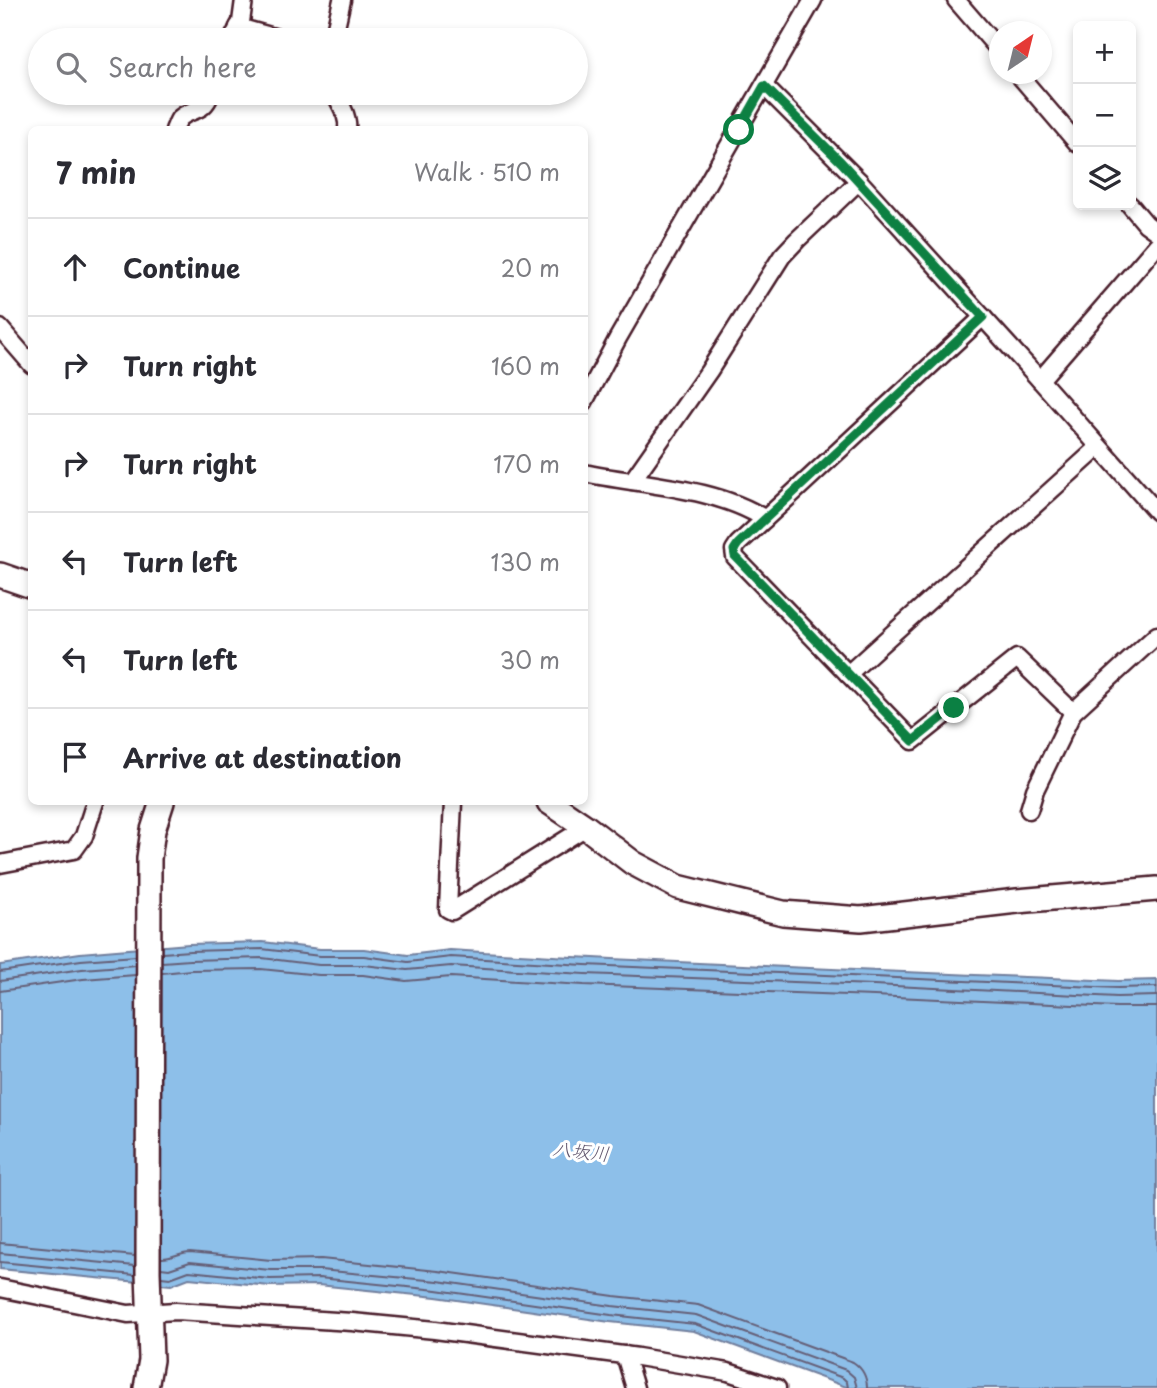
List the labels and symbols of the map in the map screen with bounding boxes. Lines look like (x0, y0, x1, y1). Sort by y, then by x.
north arrow (989, 21, 1052, 84)
route start (723, 114, 754, 145)
route end (938, 692, 969, 723)
water label: 八坂川 (551, 1133, 611, 1167)

